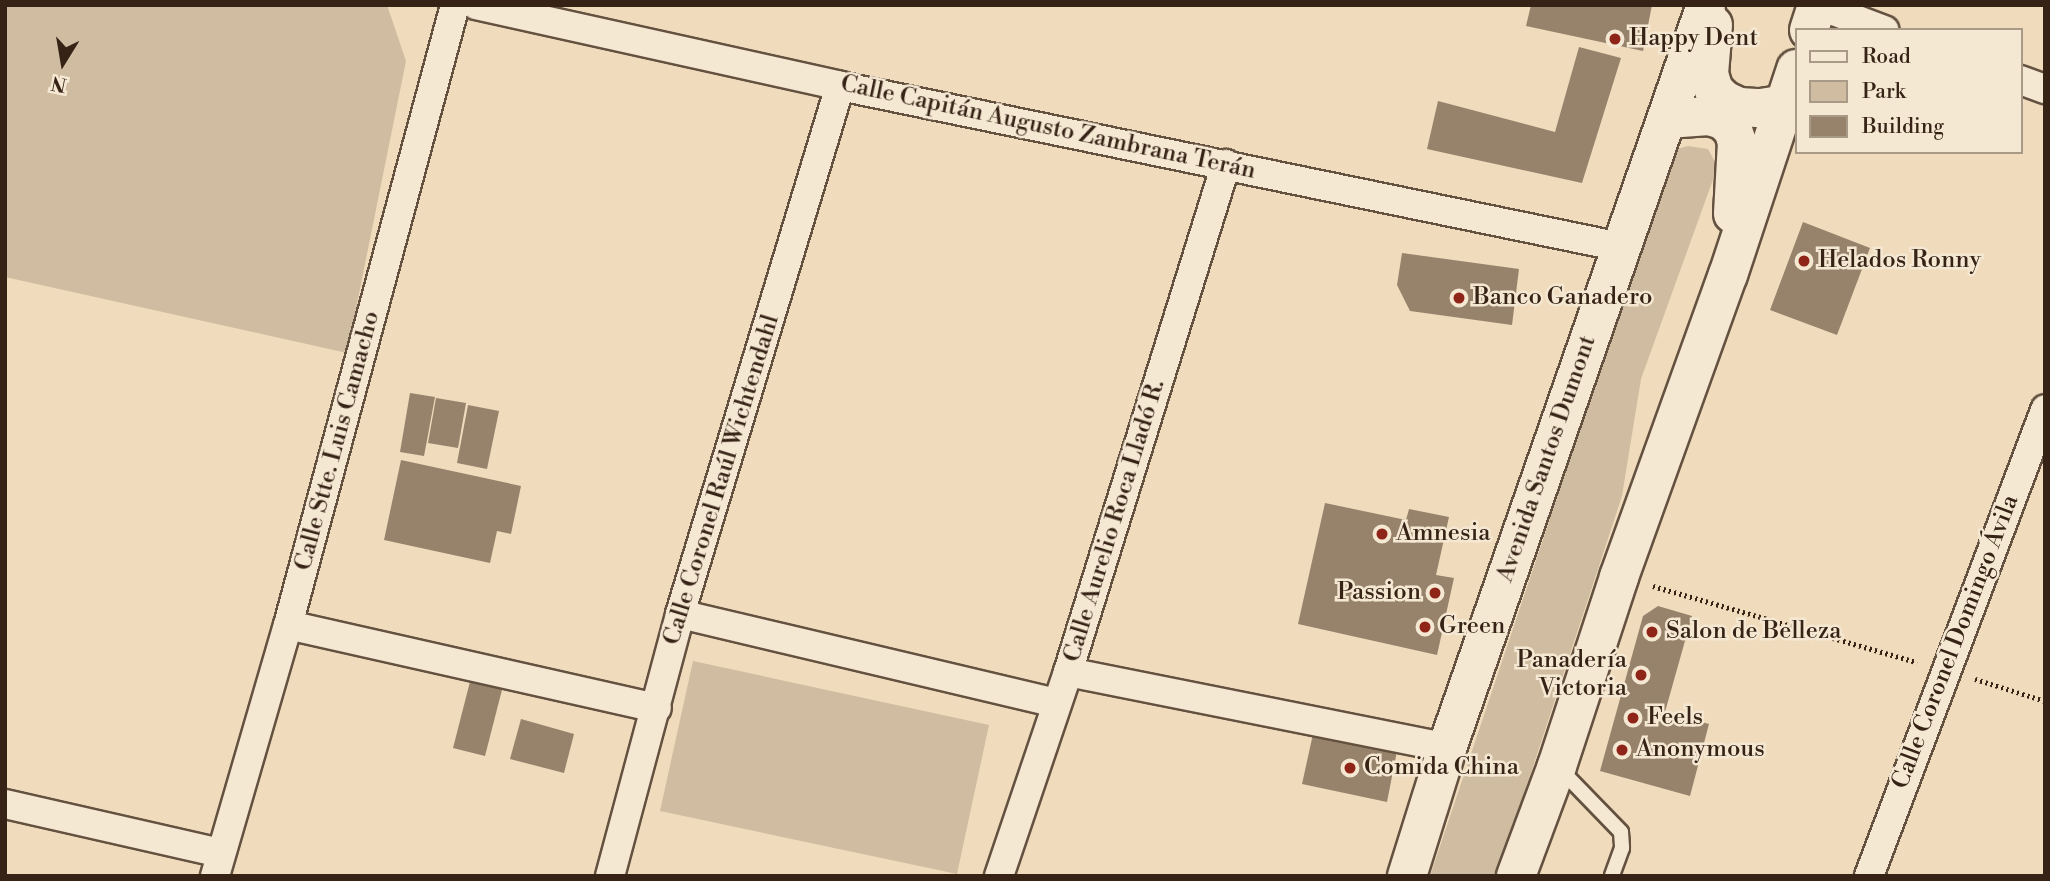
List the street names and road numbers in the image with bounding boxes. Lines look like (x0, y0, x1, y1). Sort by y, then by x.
street label: Calle Capitán Augusto Zambrana Terán (838, 70, 1258, 186)
street label: Calle Stte. Luis Camacho (289, 308, 387, 574)
street label: Calle Coronel Raúl Wichtendahl (658, 311, 786, 649)
street label: Avenida Santos Dumont (1491, 332, 1603, 586)
street label: Calle Aurelio Roca Lladó R. (1058, 376, 1172, 666)
street label: Calle Coronel Domingo Ávila (1887, 491, 2025, 793)

